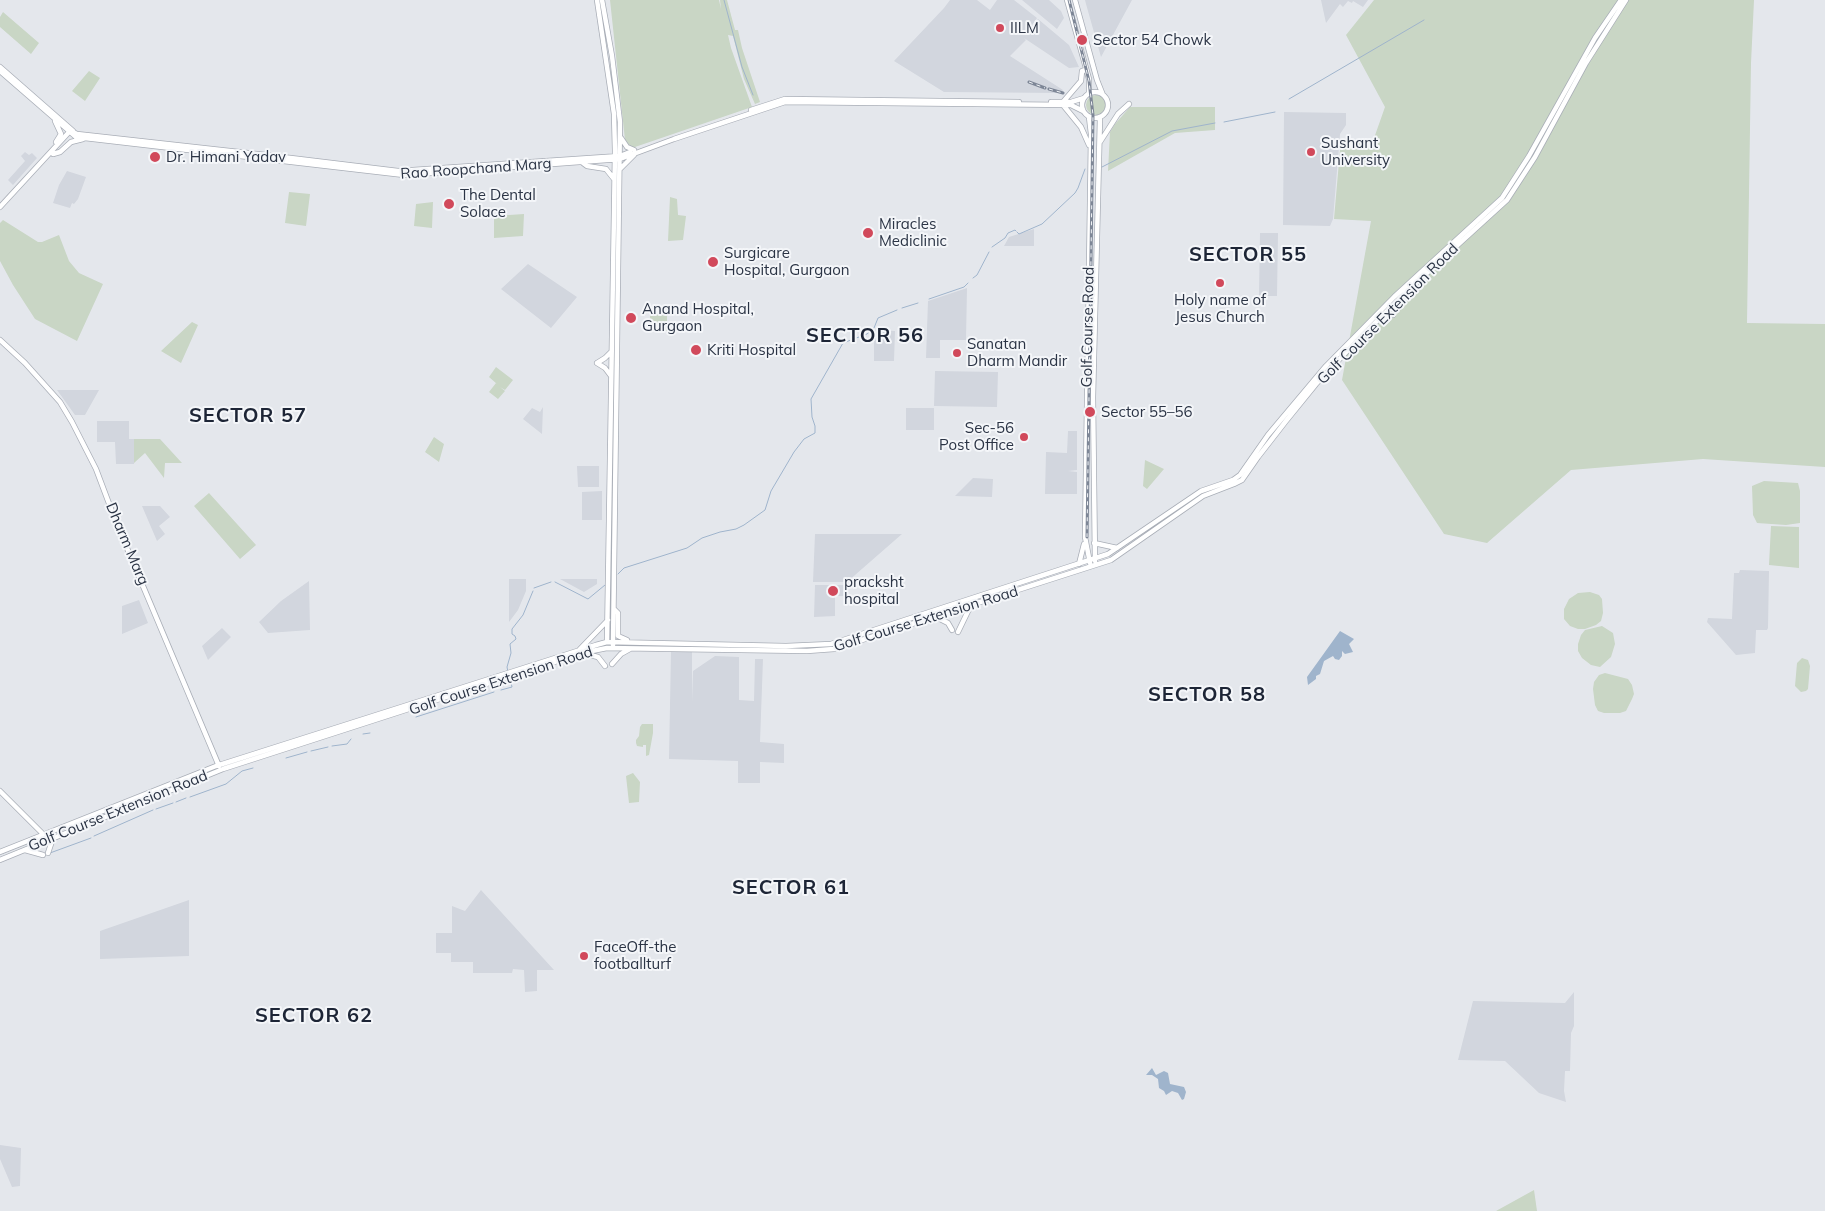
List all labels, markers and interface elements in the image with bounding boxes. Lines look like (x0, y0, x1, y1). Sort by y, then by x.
place label: IILM (1010, 19, 1039, 37)
marker: IILM (994, 22, 1006, 34)
place label: Sector 54 Chowk (1093, 31, 1211, 49)
marker: Sector 54 Chowk (1075, 33, 1089, 47)
place label: Sushant University (1321, 134, 1390, 169)
marker: Sushant University (1305, 146, 1317, 158)
place label: Dr. Himani Yadav (166, 148, 286, 166)
marker: Dr. Himani Yadav (148, 150, 162, 164)
street label: Rao Roopchand Marg (400, 155, 552, 183)
place label: The Dental Solace (460, 186, 536, 221)
marker: The Dental Solace (442, 197, 456, 211)
place label: Miracles Mediclinic (879, 215, 947, 250)
marker: Miracles Mediclinic (861, 226, 875, 240)
street label: Golf Course Extension Road (1314, 240, 1462, 388)
district label: SECTOR 55 (1188, 243, 1308, 267)
place label: Surgicare Hospital, Gurgaon (724, 244, 850, 279)
marker: Surgicare Hospital, Gurgaon (706, 255, 720, 269)
street label: Golf Course Road (1078, 267, 1098, 387)
marker: Holy name of Jesus Church (1214, 277, 1226, 289)
place label: Holy name of Jesus Church (1174, 291, 1266, 326)
place label: Anand Hospital, Gurgaon (642, 300, 754, 335)
marker: Anand Hospital, Gurgaon (624, 311, 638, 325)
district label: SECTOR 56 (805, 324, 925, 348)
place label: Sanatan Dharm Mandir (967, 335, 1067, 370)
place label: Kriti Hospital (707, 341, 796, 359)
marker: Kriti Hospital (689, 343, 703, 357)
marker: Sanatan Dharm Mandir (951, 347, 963, 359)
place label: Sector 55–56 (1101, 403, 1193, 421)
district label: SECTOR 57 (188, 404, 308, 428)
marker: Sector 55–56 (1083, 405, 1097, 419)
place label: Sec-56 Post Office (939, 419, 1014, 454)
marker: Sec-56 Post Office (1018, 431, 1030, 443)
street label: Dharm Marg (102, 500, 152, 588)
place label: pracksht hospital (844, 573, 904, 608)
street label: Golf Course Extension Road (832, 582, 1020, 656)
marker: pracksht hospital (826, 584, 840, 598)
street label: Golf Course Extension Road (407, 643, 595, 719)
district label: SECTOR 58 (1147, 683, 1267, 707)
street label: Golf Course Extension Road (26, 767, 210, 855)
district label: SECTOR 61 (731, 876, 851, 900)
place label: FaceOff-the footballturf (594, 938, 677, 973)
marker: FaceOff-the footballturf (578, 950, 590, 962)
district label: SECTOR 62 (254, 1004, 374, 1028)

